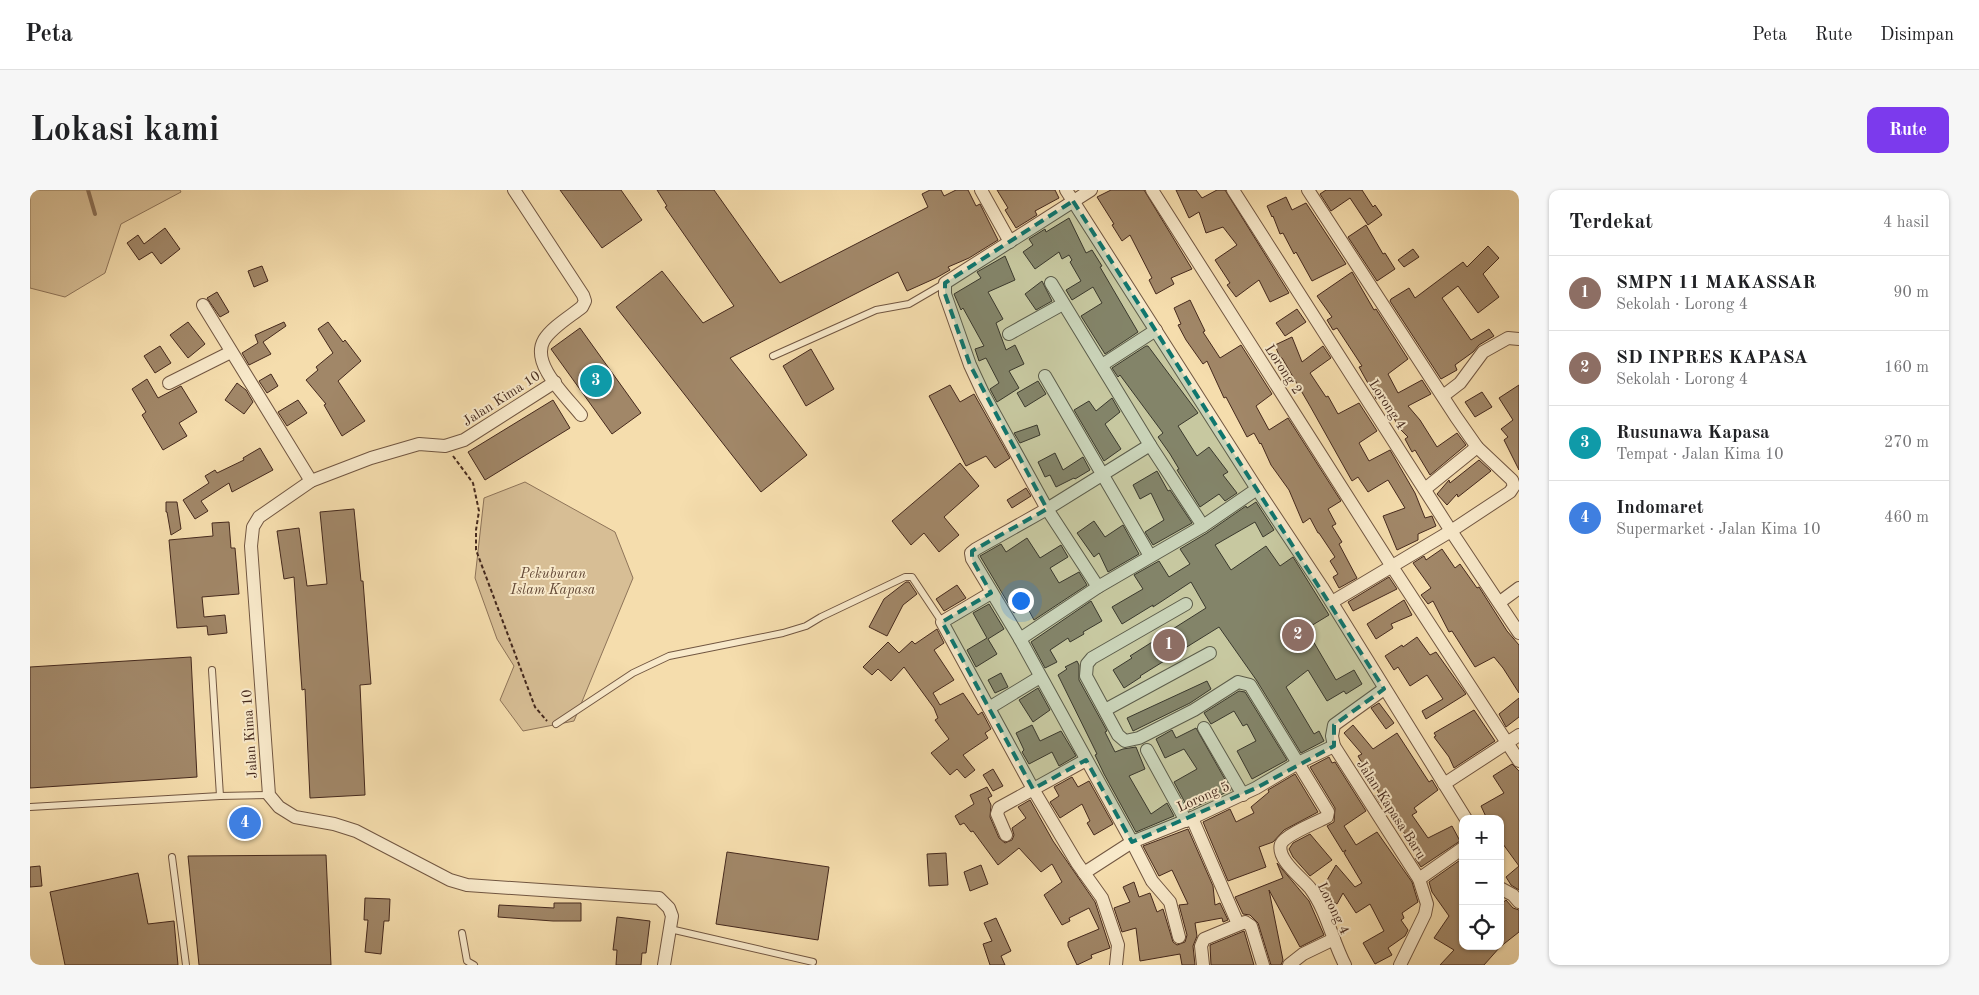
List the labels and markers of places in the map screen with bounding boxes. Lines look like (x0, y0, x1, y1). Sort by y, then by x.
pin: 3 (580, 362, 612, 400)
pin: 2 (1282, 616, 1314, 654)
pin: 1 (1153, 626, 1185, 664)
pin: 4 (229, 804, 261, 842)

